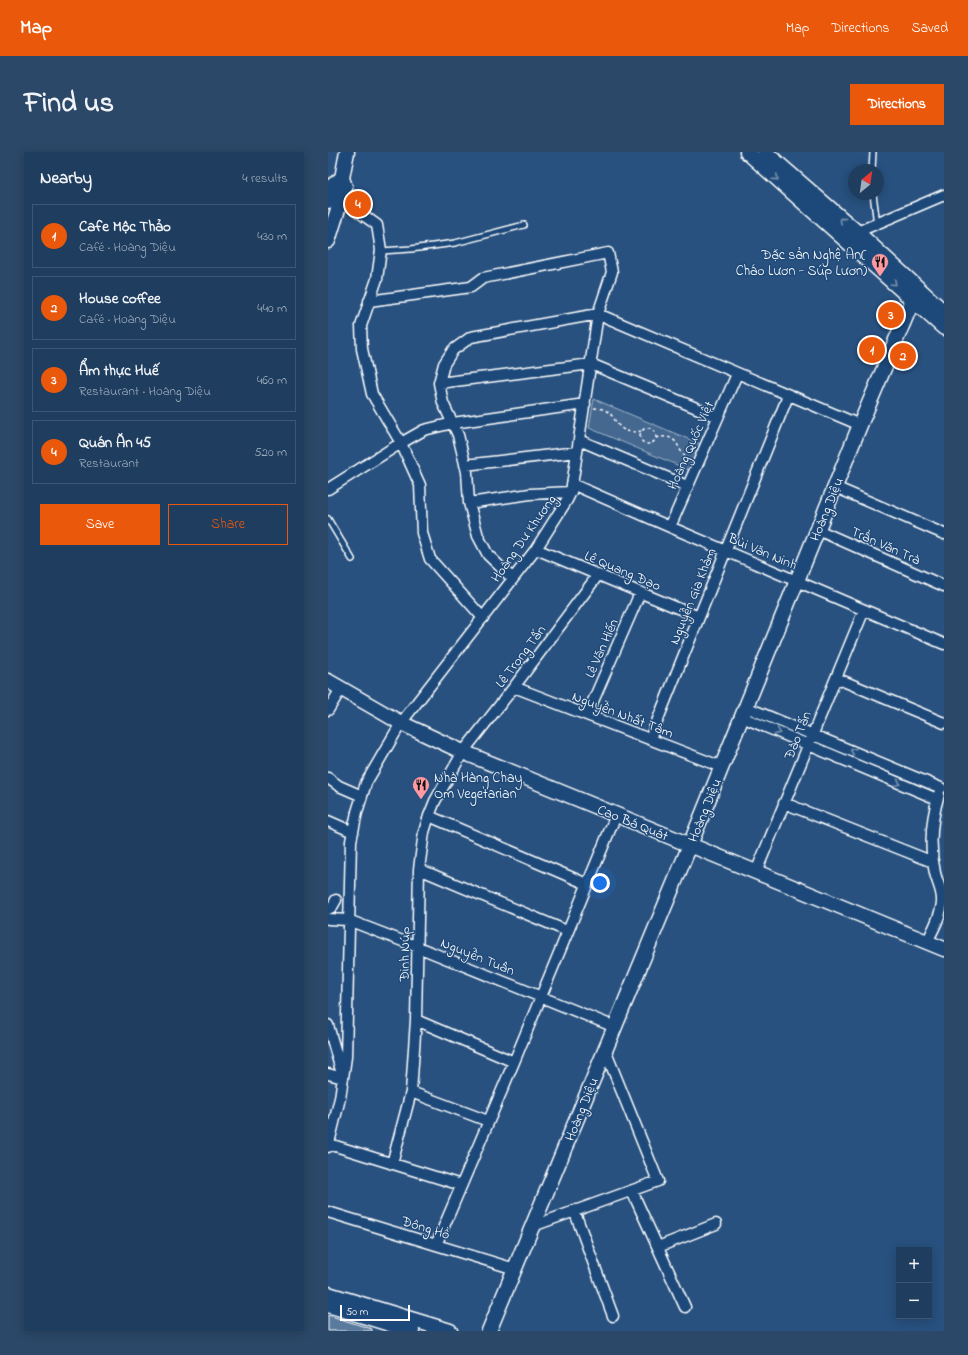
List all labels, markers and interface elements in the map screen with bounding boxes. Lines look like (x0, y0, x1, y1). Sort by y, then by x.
text: Map (20, 15, 52, 42)
text: Map (786, 18, 809, 39)
text: Directions (831, 18, 889, 39)
text: Saved (911, 18, 948, 39)
text: Find us (24, 84, 114, 125)
button: Directions (850, 84, 944, 125)
north arrow (848, 164, 884, 200)
text: Nearby (40, 166, 92, 191)
text: 4 results (242, 169, 288, 188)
one-way arrow (772, 173, 779, 180)
pin: 4 (345, 189, 371, 219)
text: Cafe Mộc Thảo (79, 216, 171, 238)
one-way arrow (840, 217, 847, 224)
text: 1 (52, 227, 56, 246)
text: 430 m (257, 227, 287, 246)
text: Café · Hoàng Diệu (79, 238, 176, 257)
place label: Đặc sản Nghệ An( Cháo Lươn - Súp Lươn) (736, 245, 867, 282)
restaurant icon: Đặc sản Nghệ An( Cháo Lươn - Súp Lươn) (870, 252, 890, 277)
one-way arrow (889, 278, 897, 286)
text: House coffee (79, 288, 161, 310)
text: 2 (51, 299, 57, 318)
text: 440 m (257, 299, 287, 318)
pin: 3 (878, 300, 904, 330)
text: Café · Hoàng Diệu (79, 310, 176, 329)
pin: 1 (859, 335, 885, 365)
pin: 2 (890, 341, 916, 371)
text: Ẩm thực Huế (79, 360, 159, 382)
text: 3 (51, 371, 57, 390)
text: 460 m (257, 371, 287, 390)
text: Restaurant · Hoàng Diệu (79, 382, 211, 401)
street label: Hoàng Quốc Việt (662, 398, 721, 494)
text: Quán Ăn 45 (79, 432, 151, 454)
text: 4 (51, 443, 57, 462)
text: 520 m (254, 443, 287, 462)
text: Restaurant (79, 454, 139, 473)
street label: Hoàng Diệu (805, 474, 851, 545)
street label: Hoàng Dư Khương (486, 491, 563, 588)
button: Save (40, 504, 160, 545)
button: Share (168, 504, 288, 545)
street label: Trần Văn Trà (847, 522, 923, 571)
street label: Bùi Văn Ninh (724, 528, 800, 576)
street label: Nguyễn Gia Khảm (664, 545, 723, 648)
street label: Lê Quang Đạo (580, 546, 664, 598)
street label: Lê Văn Hiến (580, 616, 625, 682)
street label: Lê Trọng Tấn (491, 621, 553, 693)
street label: Nguyễn Nhất Tâm (568, 686, 676, 745)
street label: Đào Tấn (779, 708, 818, 764)
one-way arrow (773, 727, 781, 735)
one-way arrow (850, 748, 857, 756)
place label: Nhà Hàng Chay Om Vegetarian (434, 768, 522, 806)
restaurant icon: Nhà Hàng Chay Om Vegetarian (411, 775, 431, 800)
street label: Hoàng Diệu (683, 775, 729, 846)
one-way arrow (894, 778, 901, 786)
street label: Cao Bá Quát (594, 800, 671, 847)
your location (590, 873, 610, 893)
street label: Đinh Núp (395, 926, 416, 983)
street label: Nguyễn Tuân (437, 933, 518, 983)
street label: Hoàng Diệu (560, 1074, 606, 1145)
street label: Đông Hồ (397, 1211, 452, 1247)
map controls (896, 1247, 932, 1319)
button: + (896, 1247, 932, 1283)
button: − (896, 1283, 932, 1319)
scale bar (340, 1303, 410, 1322)
text: 50 m (346, 1304, 368, 1320)

